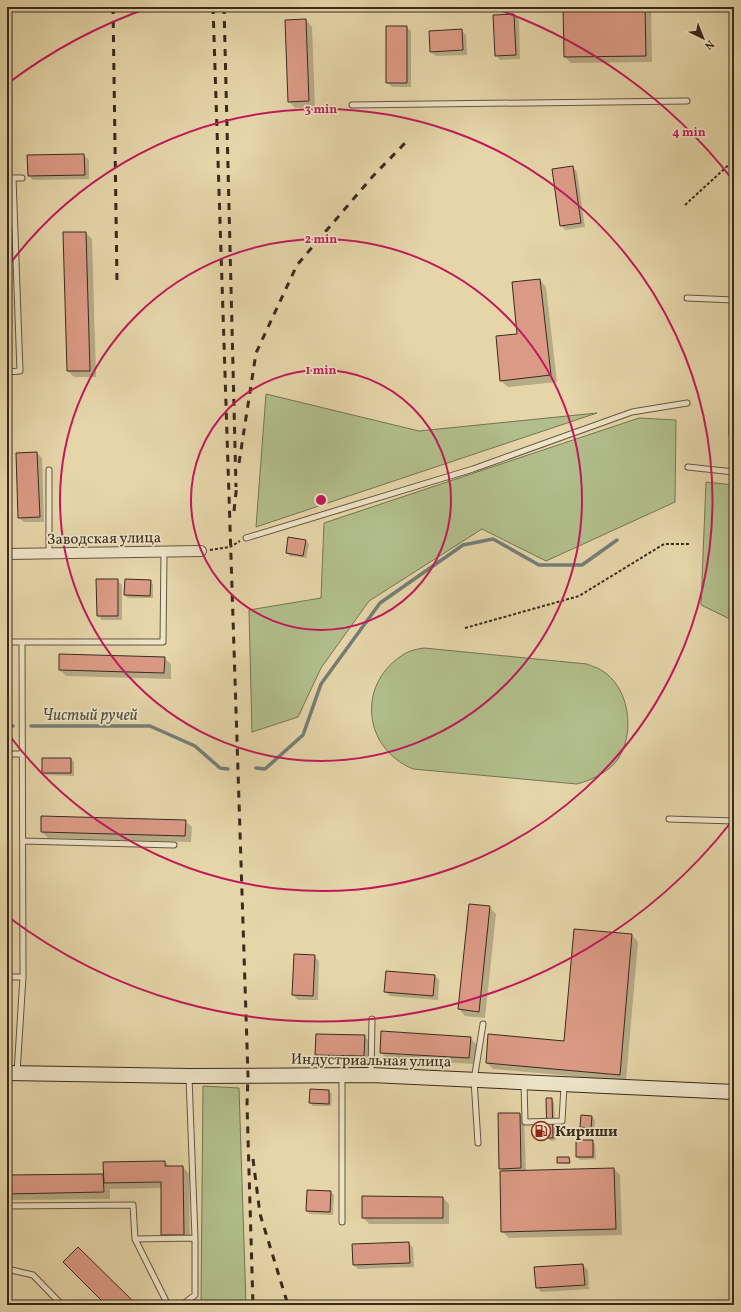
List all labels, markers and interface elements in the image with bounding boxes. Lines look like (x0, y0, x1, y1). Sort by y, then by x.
north arrow (683, 18, 723, 58)
text: N (701, 36, 717, 52)
text: 3 min (305, 102, 337, 118)
text: 4 min (672, 125, 706, 141)
text: 2 min (305, 232, 337, 248)
text: 1 min (306, 363, 337, 379)
centre of rings (314, 493, 328, 507)
street label: Заводская улица (47, 528, 161, 551)
water label: Чистый ручей (42, 705, 138, 727)
street label: Индустриальная улица (291, 1050, 451, 1073)
fuel station icon: Кириши (530, 1120, 552, 1142)
place label: Кириши (555, 1122, 618, 1143)

